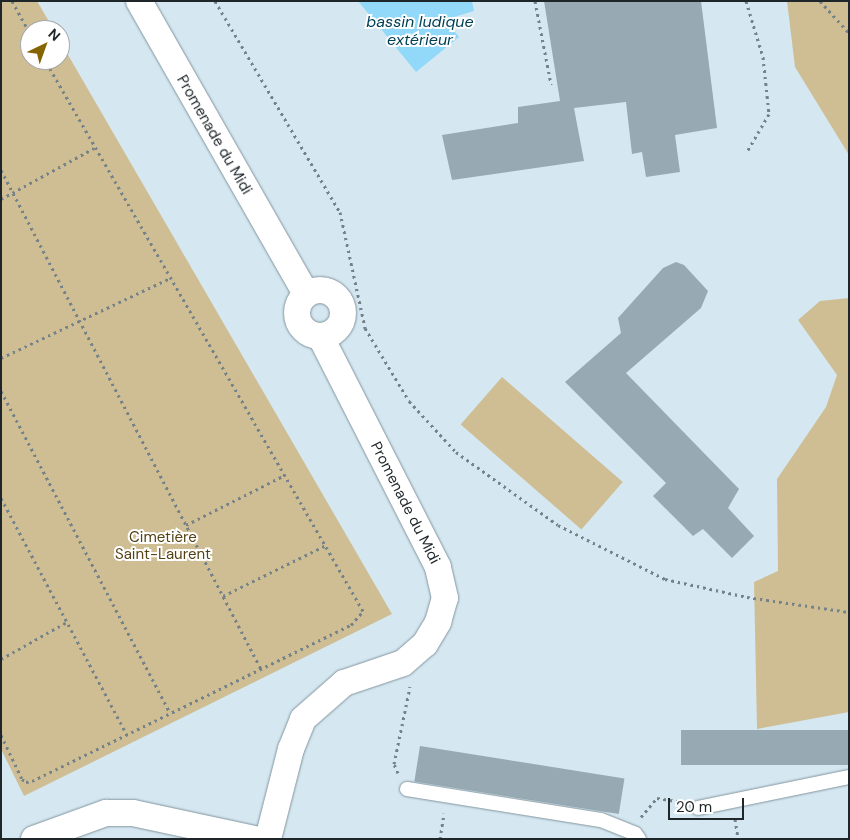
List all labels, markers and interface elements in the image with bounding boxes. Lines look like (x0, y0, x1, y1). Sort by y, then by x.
water label: bassin ludique extérieur (366, 12, 474, 50)
north arrow (20, 20, 70, 70)
text: N (45, 24, 64, 45)
street label: Promenade du Midi (173, 72, 255, 198)
street label: Promenade du Midi (366, 439, 444, 567)
park label: Cimetière Saint-Laurent (115, 528, 211, 563)
scale bar (670, 788, 746, 820)
text: 20 m (676, 797, 712, 817)

